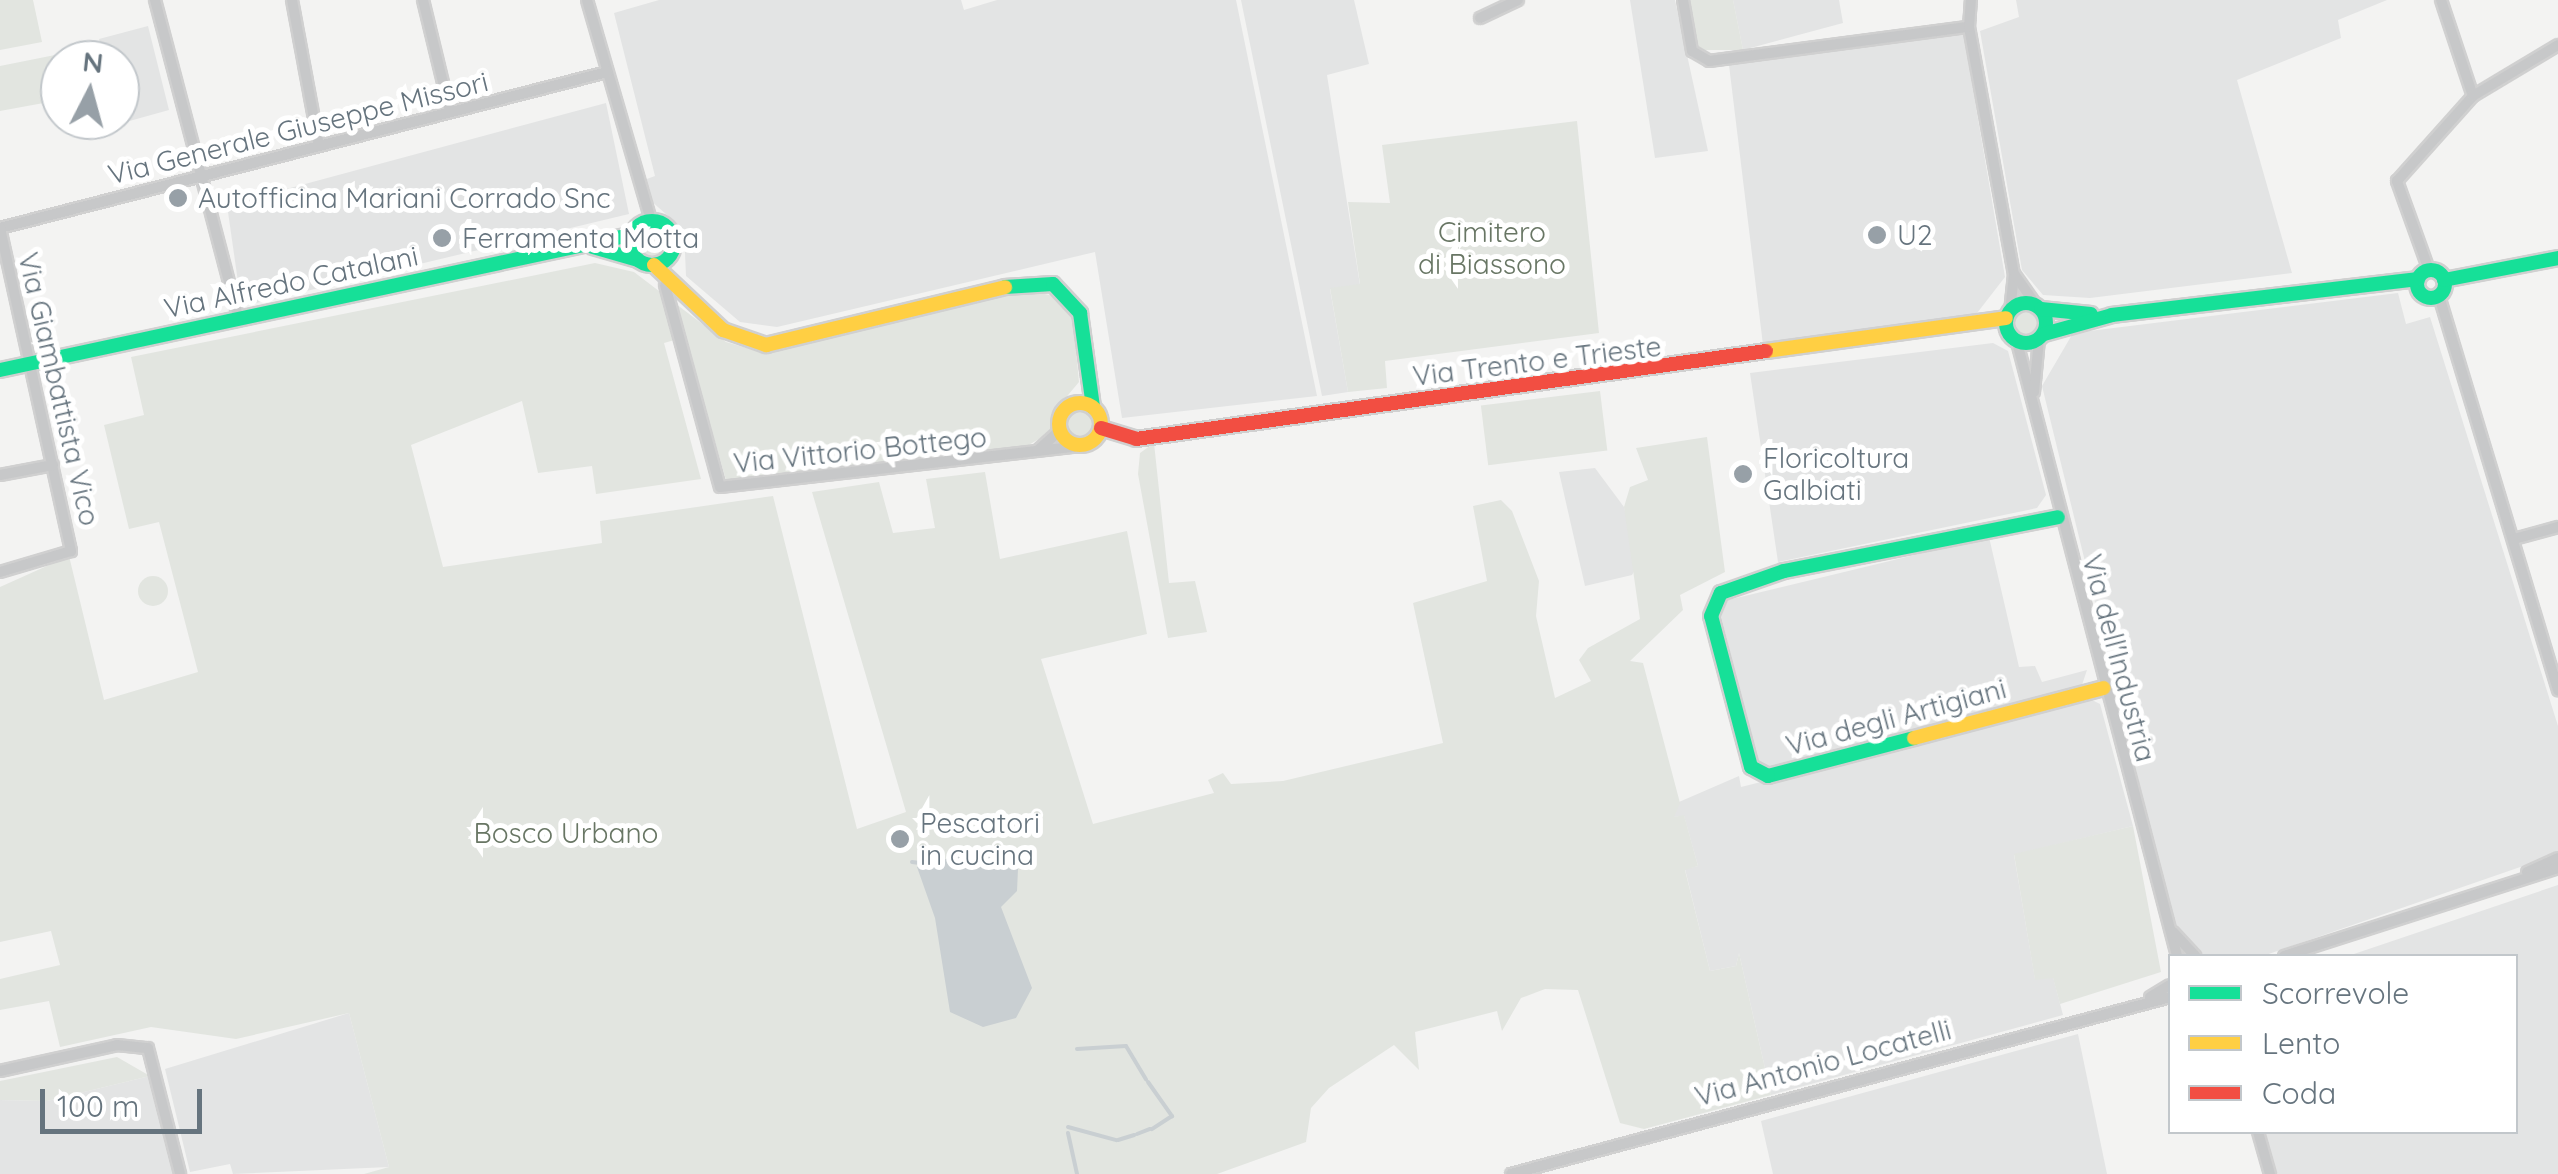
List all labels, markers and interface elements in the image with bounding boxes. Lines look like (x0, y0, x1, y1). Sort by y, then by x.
north arrow (40, 40, 140, 140)
text: N (81, 43, 105, 80)
street label: Via Generale Giuseppe Missori (105, 64, 491, 192)
place label: Autofficina Mariani Corrado Snc (198, 181, 610, 215)
marker: Autofficina Mariani Corrado Snc (167, 187, 189, 209)
park label: Cimitero di Biassono (1418, 215, 1566, 281)
place label: U2 (1897, 218, 1932, 252)
place label: Ferramenta Motta (462, 221, 699, 255)
marker: U2 (1866, 224, 1888, 246)
marker: Ferramenta Motta (431, 227, 453, 249)
street label: Via Alfredo Catalani (161, 239, 421, 325)
street label: Via Giambattista Vico (11, 249, 107, 529)
street label: Via Trento e Trieste (1411, 329, 1663, 393)
street label: Via Vittorio Bottego (732, 420, 988, 480)
place label: Floricoltura Galbiati (1763, 441, 1909, 507)
marker: Floricoltura Galbiati (1732, 463, 1754, 485)
street label: Via dell'Industria (2075, 551, 2163, 765)
street label: Via degli Artigiani (1782, 671, 2010, 763)
place label: Pescatori in cucina (920, 806, 1040, 872)
park label: Bosco Urbano (473, 816, 659, 850)
marker: Pescatori in cucina (889, 828, 911, 850)
legend (2168, 954, 2518, 1134)
text: Scorrevole (2262, 974, 2409, 1012)
street label: Via Antonio Locatelli (1691, 1013, 1955, 1113)
text: Lento (2262, 1024, 2340, 1062)
scale bar (45, 1069, 208, 1131)
text: Coda (2262, 1074, 2336, 1112)
text: 100 m (57, 1087, 139, 1125)

